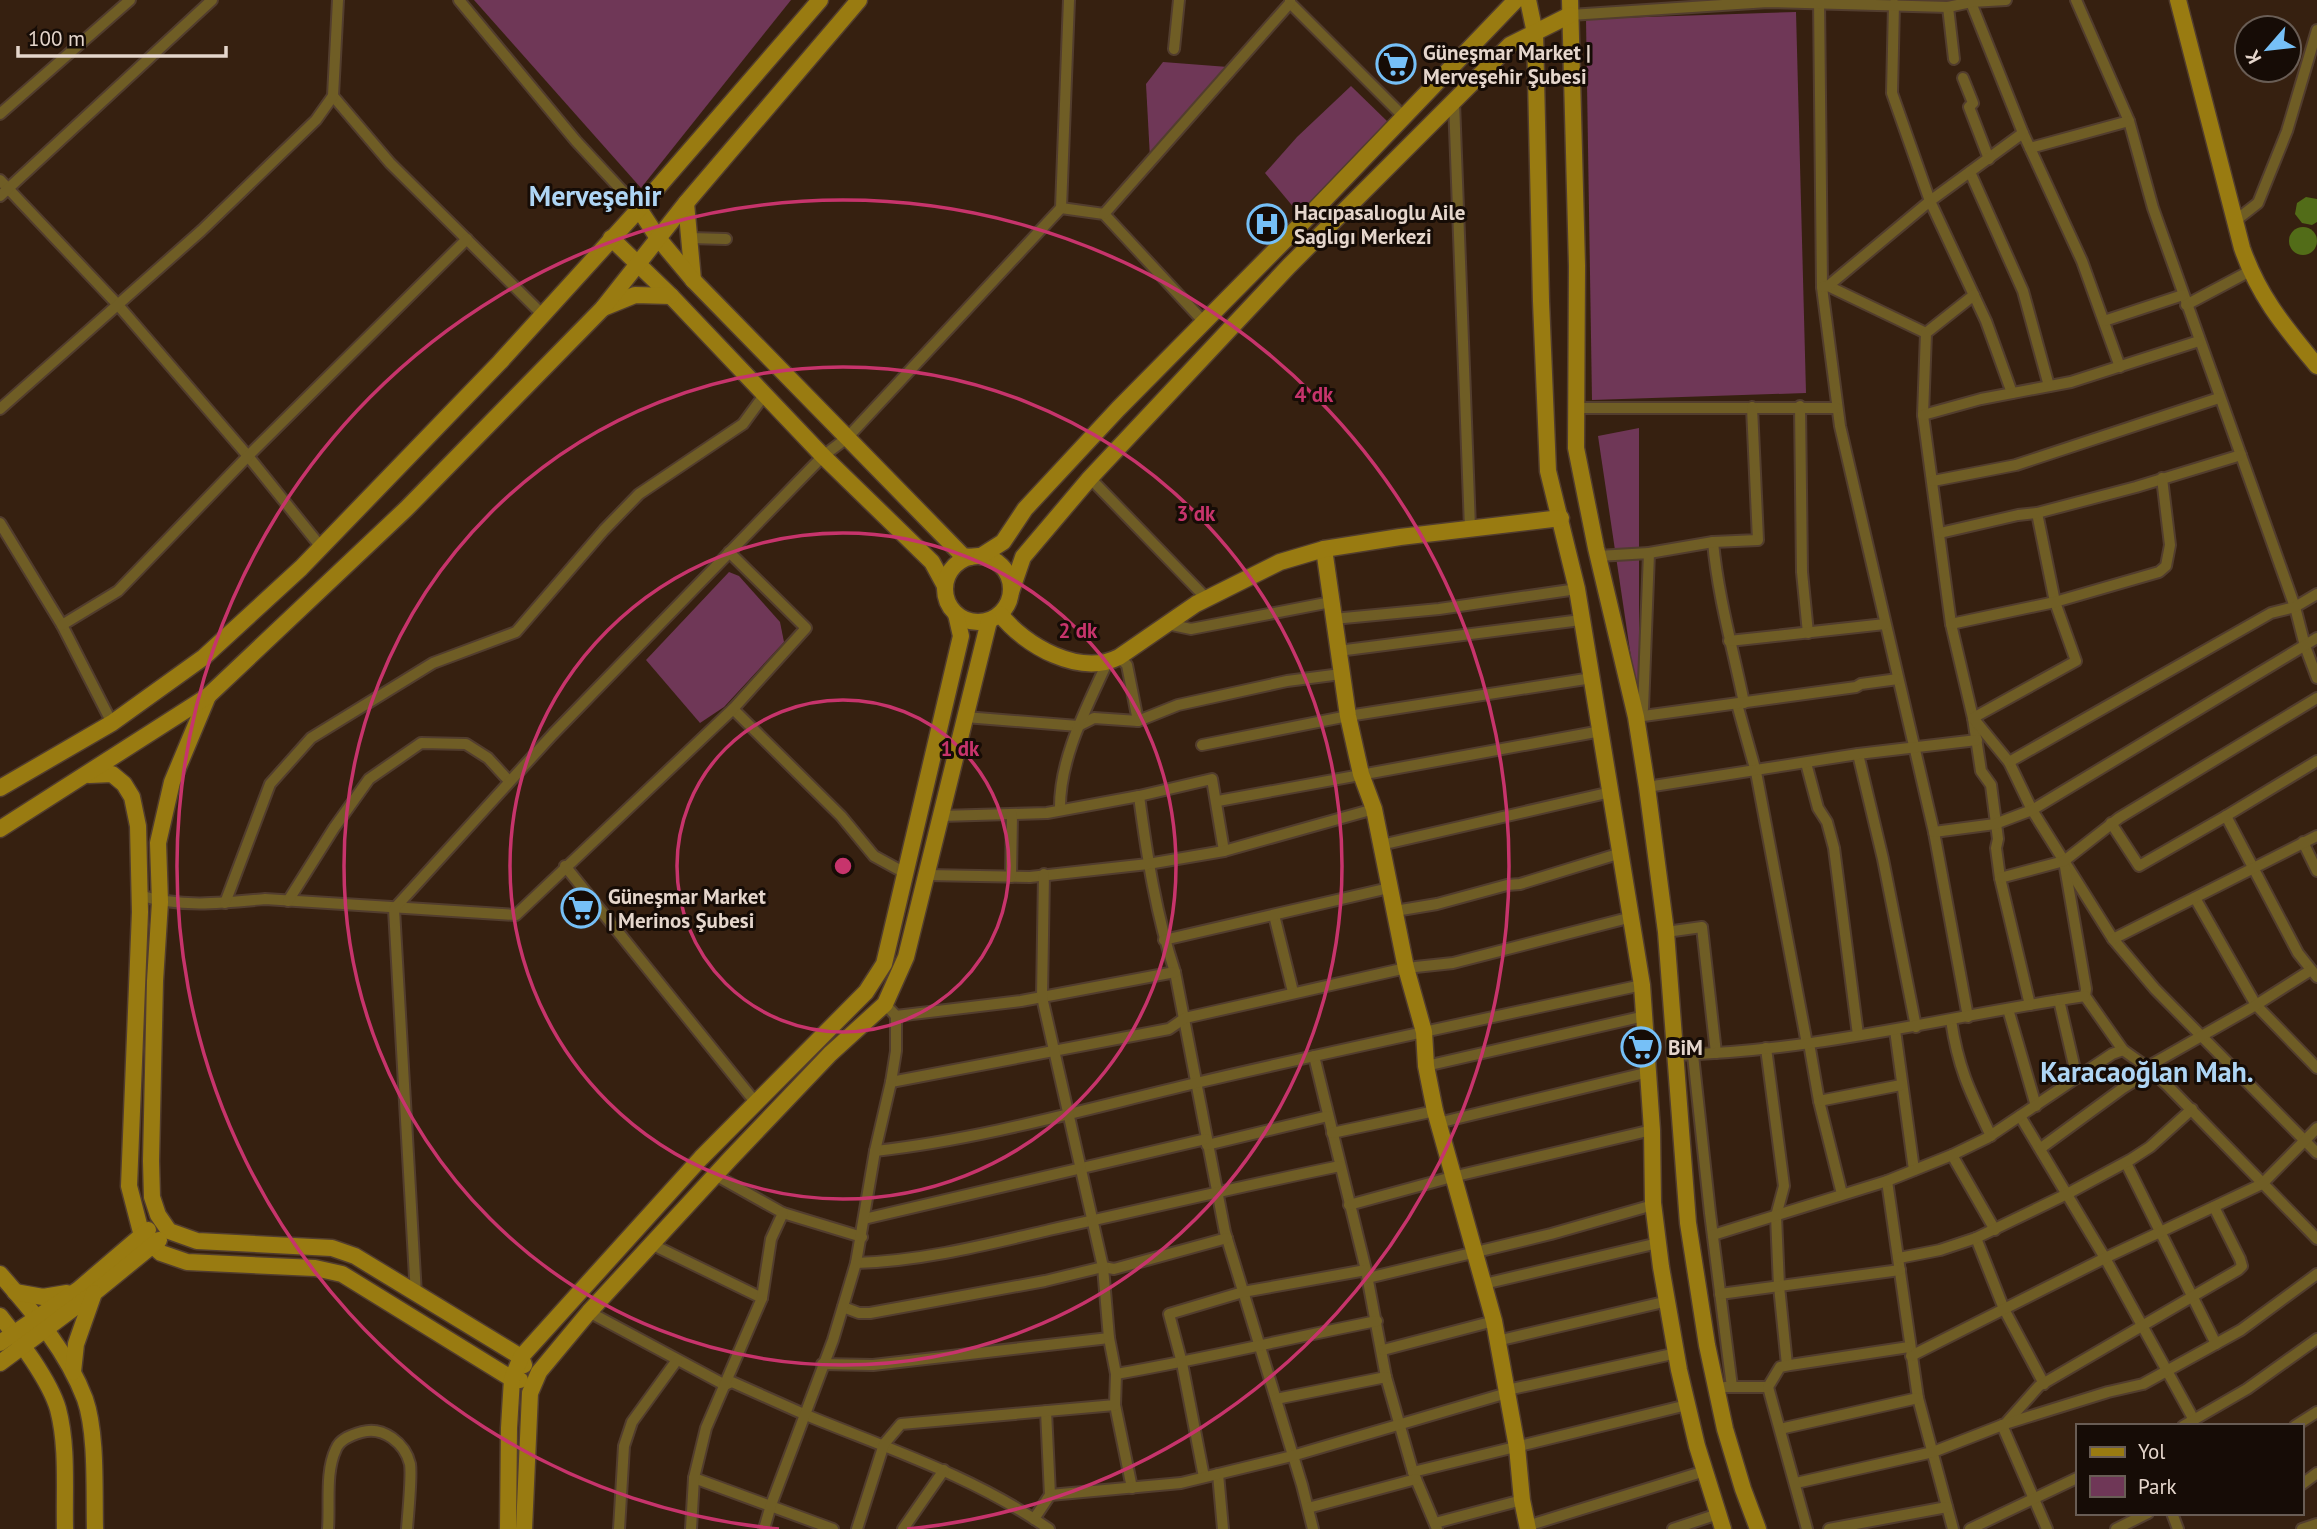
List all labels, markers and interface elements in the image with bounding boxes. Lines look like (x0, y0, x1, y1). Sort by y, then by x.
scale bar (18, 14, 226, 58)
north arrow (2233, 14, 2303, 84)
text: 100 m (28, 25, 85, 52)
place label: Güneşmar Market | Merveşehir Şubesi (1423, 39, 1591, 90)
supermarket icon: Güneşmar Market | Merveşehir Şubesi (1375, 43, 1417, 85)
text: K (2240, 46, 2266, 68)
district label: Merveşehir (529, 177, 661, 214)
place label: Hacıpasalıoglu Aile Saglıgı Merkezi (1294, 199, 1465, 250)
hospital icon: Hacıpasalıoglu Aile Saglıgı Merkezi (1246, 203, 1288, 245)
text: 4 dk (1295, 381, 1334, 408)
text: 3 dk (1177, 500, 1216, 527)
text: 2 dk (1059, 617, 1098, 644)
text: 1 dk (941, 735, 980, 762)
centre of rings (831, 854, 855, 878)
place label: Güneşmar Market | Merinos Şubesi (608, 883, 766, 934)
supermarket icon: Güneşmar Market | Merinos Şubesi (560, 887, 602, 929)
supermarket icon: BiM (1620, 1026, 1662, 1068)
place label: BiM (1668, 1034, 1703, 1061)
district label: Karacaoğlan Mah. (2040, 1053, 2254, 1090)
legend (2076, 1424, 2303, 1515)
text: Yol (2138, 1438, 2165, 1465)
text: Park (2138, 1473, 2177, 1500)

